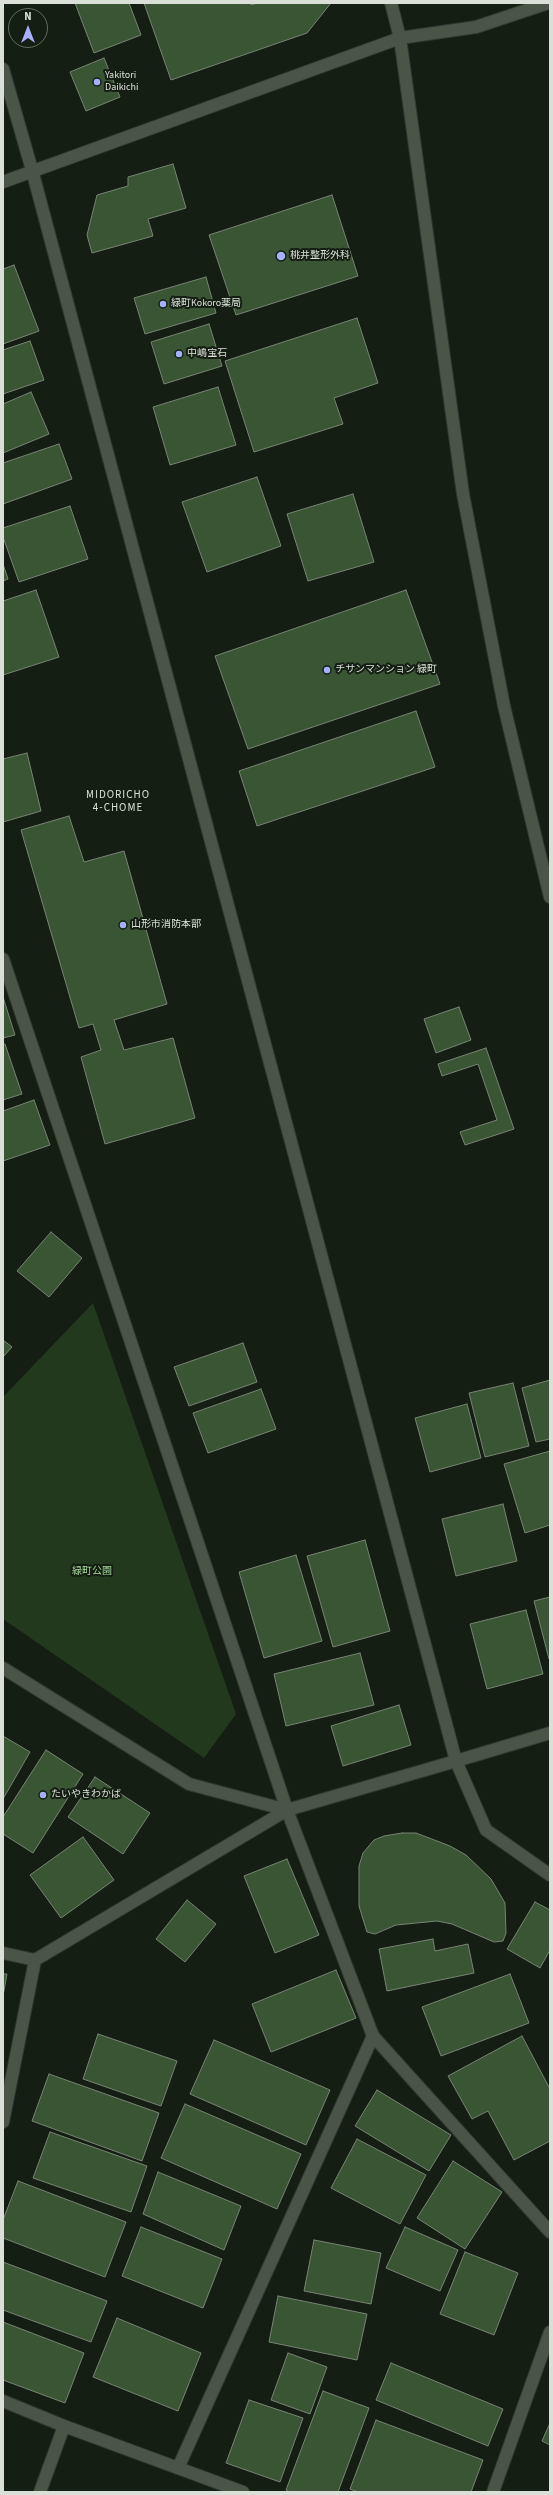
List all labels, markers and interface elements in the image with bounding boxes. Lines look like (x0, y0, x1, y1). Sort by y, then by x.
north arrow (8, 8, 48, 48)
text: N (24, 9, 32, 24)
place label: Yakitori Daikichi (105, 70, 139, 94)
marker: Yakitori Daikichi (92, 77, 102, 87)
marker: 桃井整形外科 (275, 250, 287, 262)
place label: 桃井整形外科 (290, 250, 350, 262)
place label: 緑町Kokoro薬局 (171, 298, 241, 310)
marker: 緑町Kokoro薬局 (158, 299, 168, 309)
place label: 中嶋宝石 (187, 348, 227, 360)
marker: 中嶋宝石 (174, 349, 184, 359)
place label: チサンマンション 緑町 (335, 664, 437, 676)
marker: チサンマンション 緑町 (322, 665, 332, 675)
district label: MIDORICHO 4-CHOME (86, 789, 150, 815)
place label: 山形市消防本部 (131, 919, 201, 931)
marker: 山形市消防本部 (118, 920, 128, 930)
park label: 緑町公園 (72, 1566, 112, 1578)
place label: たいやきわかば (51, 1789, 121, 1801)
marker: たいやきわかば (38, 1790, 48, 1800)

